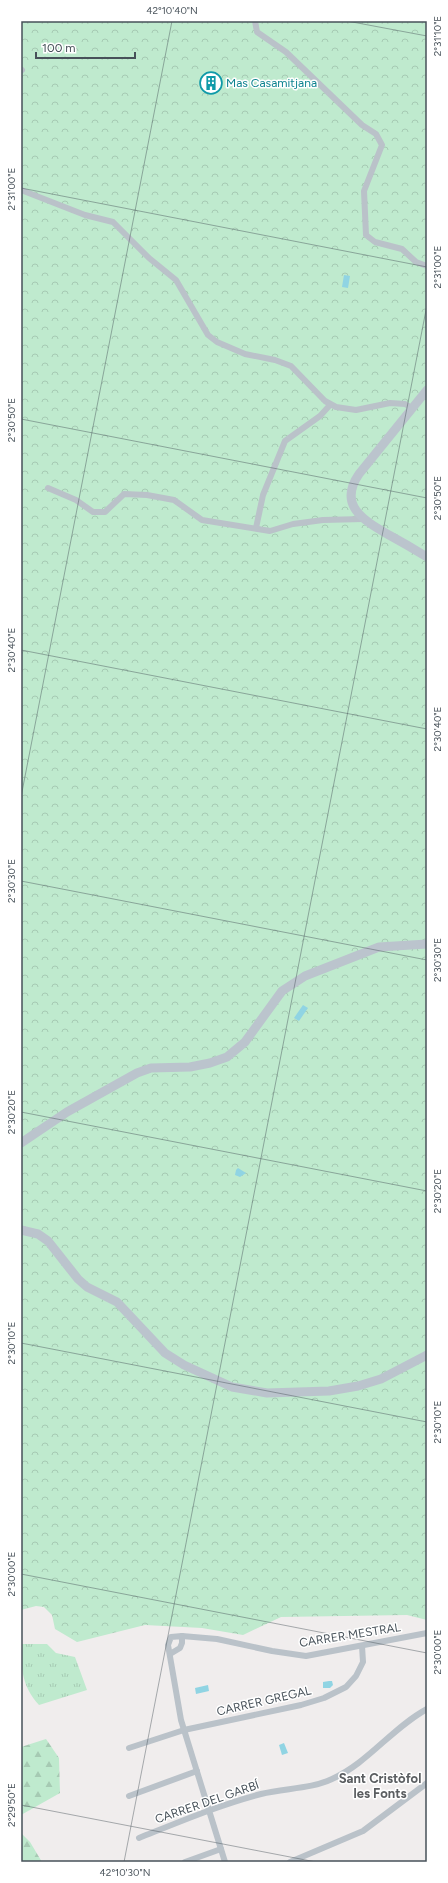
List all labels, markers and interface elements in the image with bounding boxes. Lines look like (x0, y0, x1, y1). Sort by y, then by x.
text: 42°10'40"N (146, 4, 198, 17)
text: 2°31'10"E (431, 16, 444, 56)
scale bar (36, 34, 135, 60)
text: 100 m (42, 41, 76, 55)
building icon: Mas Casamitjana (198, 70, 224, 96)
place label: Mas Casamitjana (226, 76, 317, 90)
text: 2°31'00"E (5, 168, 18, 210)
text: 2°31'00"E (431, 246, 444, 288)
text: 2°30'50"E (5, 398, 18, 442)
text: 2°30'50"E (431, 476, 444, 520)
text: 2°30'40"E (5, 627, 18, 672)
text: 2°30'40"E (431, 706, 444, 751)
text: 2°30'30"E (5, 859, 18, 903)
text: 2°30'30"E (431, 938, 444, 982)
text: 2°30'20"E (5, 1090, 18, 1134)
text: 2°30'20"E (431, 1169, 444, 1213)
text: 2°30'10"E (5, 1322, 18, 1364)
text: 2°30'10"E (431, 1401, 444, 1443)
text: 2°30'00"E (5, 1551, 18, 1597)
street label: CARRER MESTRAL (298, 1620, 402, 1650)
text: 2°30'00"E (431, 1629, 444, 1675)
street label: CARRER GREGAL (215, 1683, 313, 1719)
district label: Sant Cristòfol les Fonts (339, 1771, 421, 1801)
street label: CARRER DEL GARBÍ (153, 1777, 262, 1826)
text: 2°29'50"E (5, 1783, 18, 1827)
text: 42°10'30"N (100, 1866, 150, 1879)

